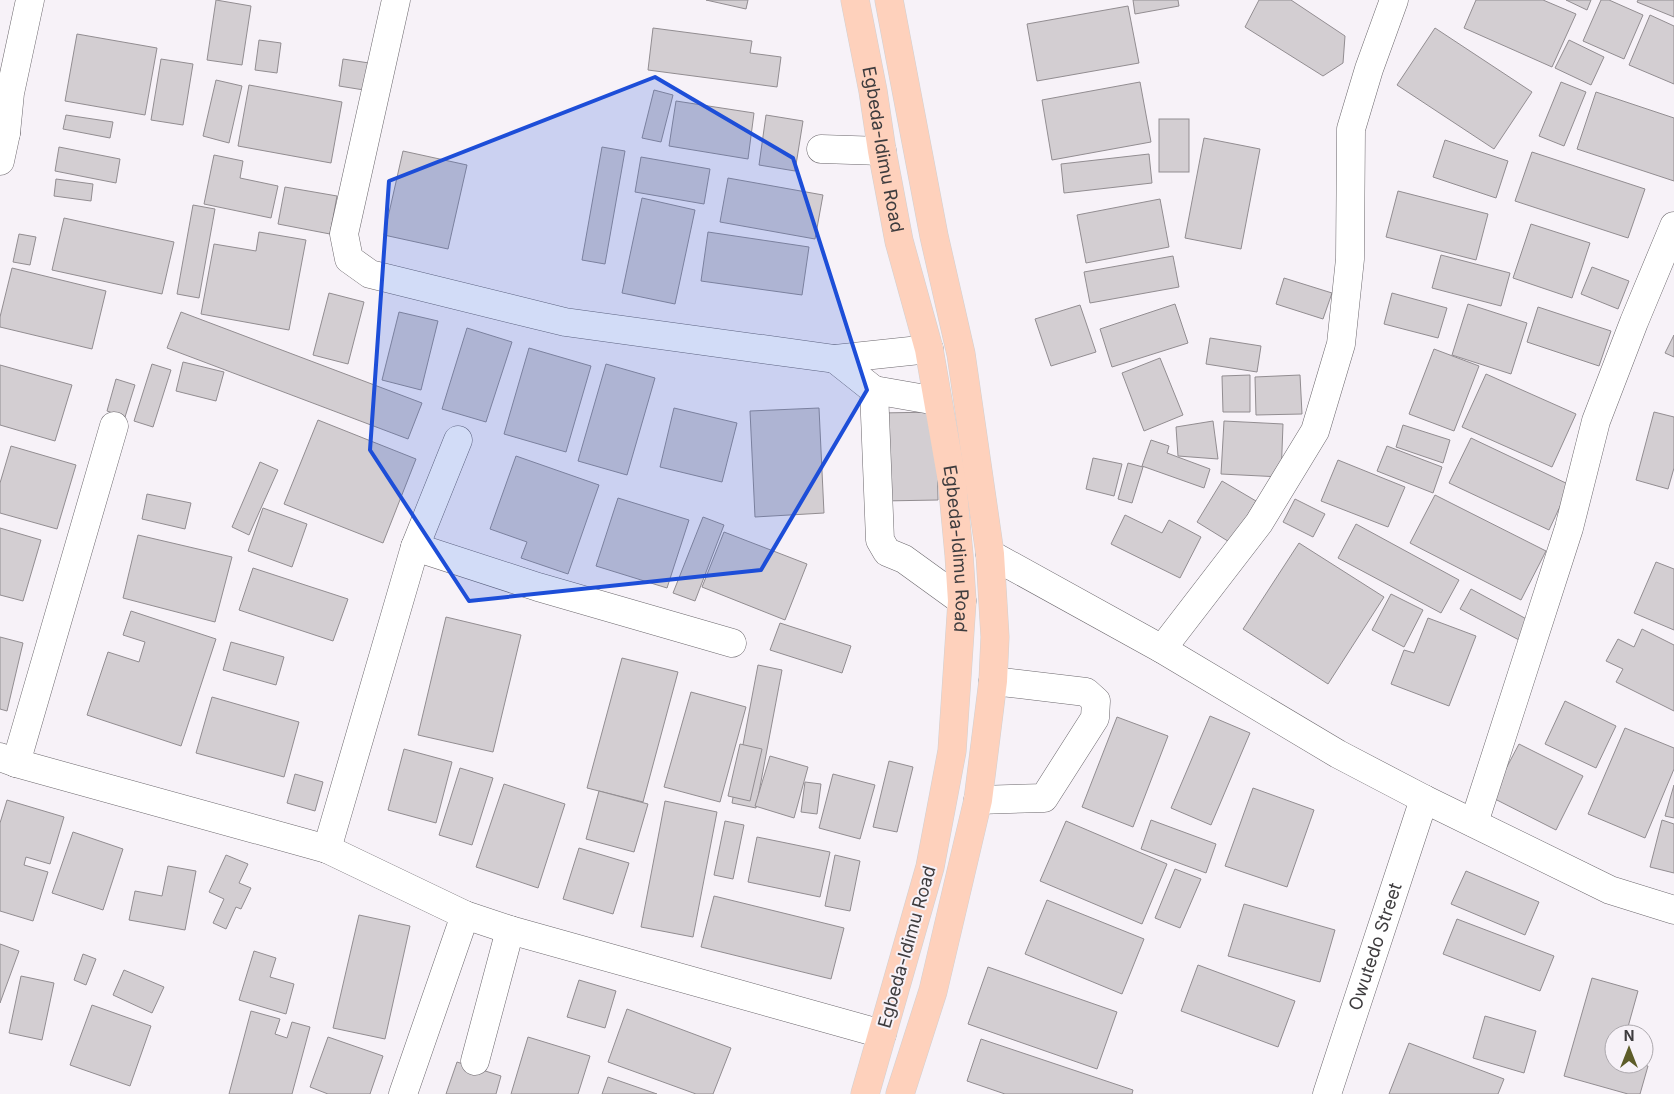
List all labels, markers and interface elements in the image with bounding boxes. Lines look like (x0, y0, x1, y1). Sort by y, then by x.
street label: Egbeda-Idimu Road (858, 65, 908, 234)
street label: Egbeda-Idimu Road (939, 463, 973, 633)
street label: Egbeda-Idimu Road (873, 863, 940, 1030)
street label: Owutedo Street (1344, 880, 1406, 1013)
north arrow (1604, 1024, 1654, 1074)
text: N (1624, 1027, 1634, 1044)

